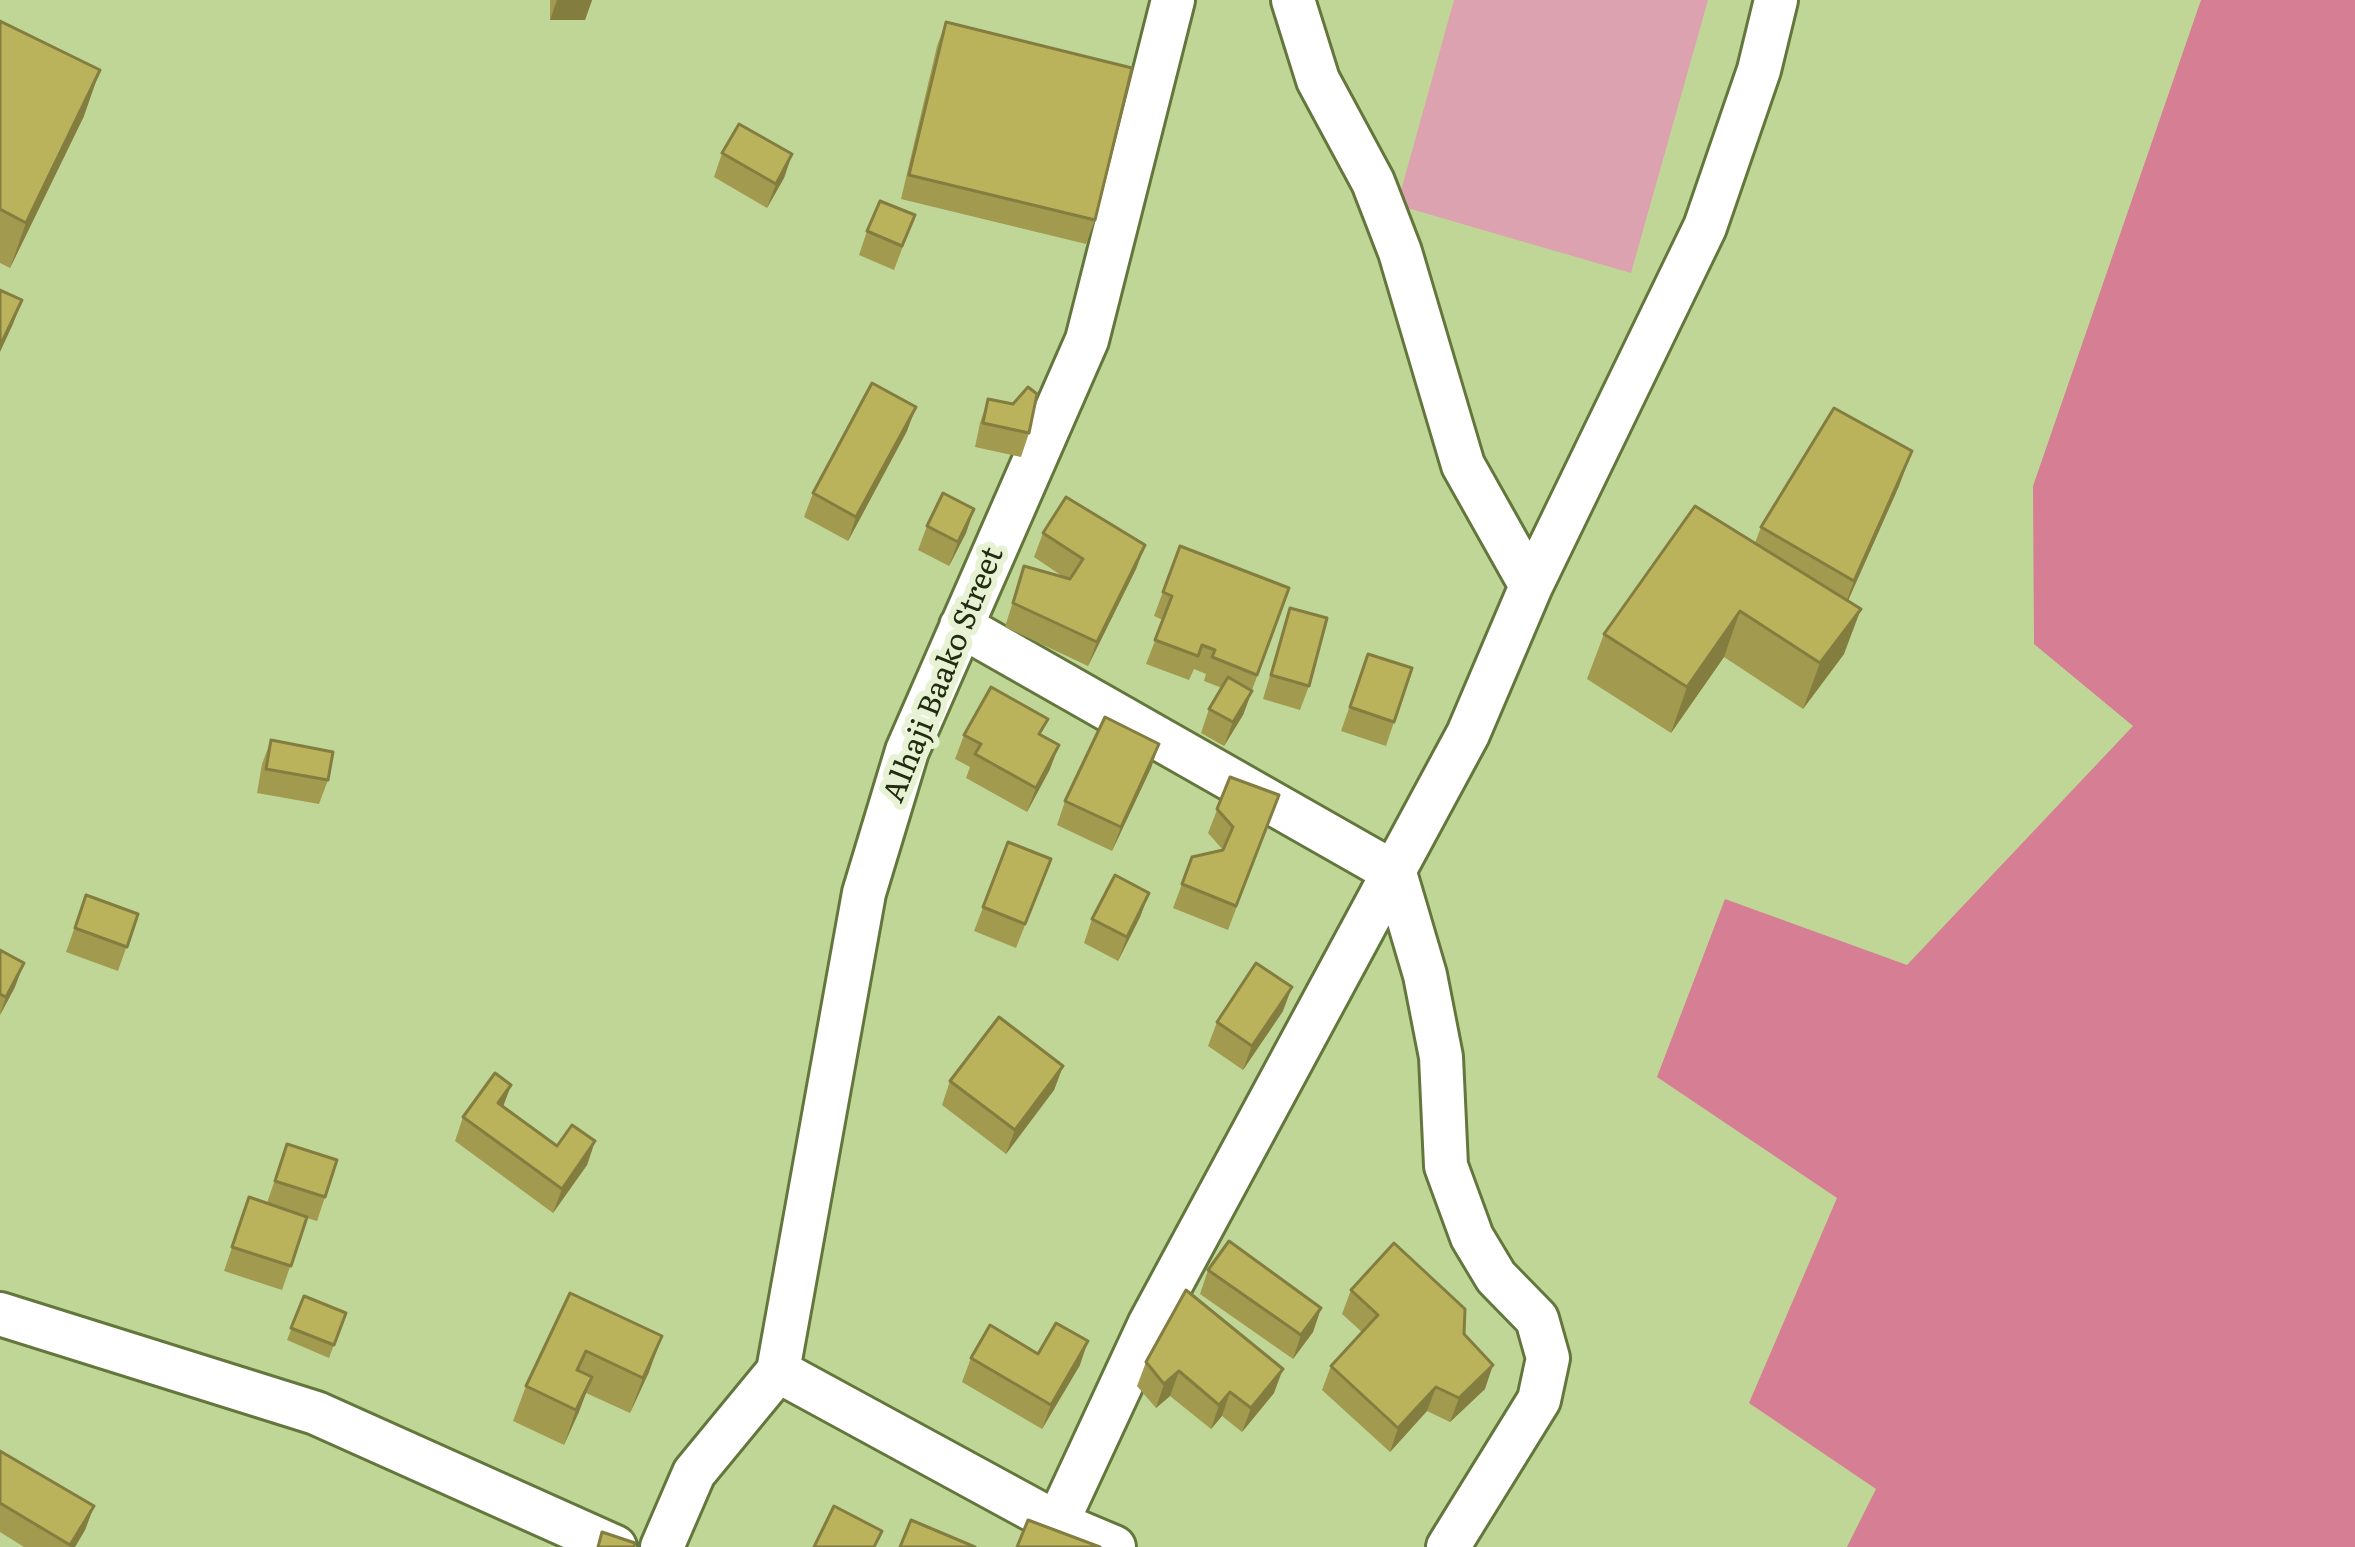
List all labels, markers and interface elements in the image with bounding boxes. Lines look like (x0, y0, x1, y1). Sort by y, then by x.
street label: Alhaji Baako Street (876, 542, 1012, 808)

